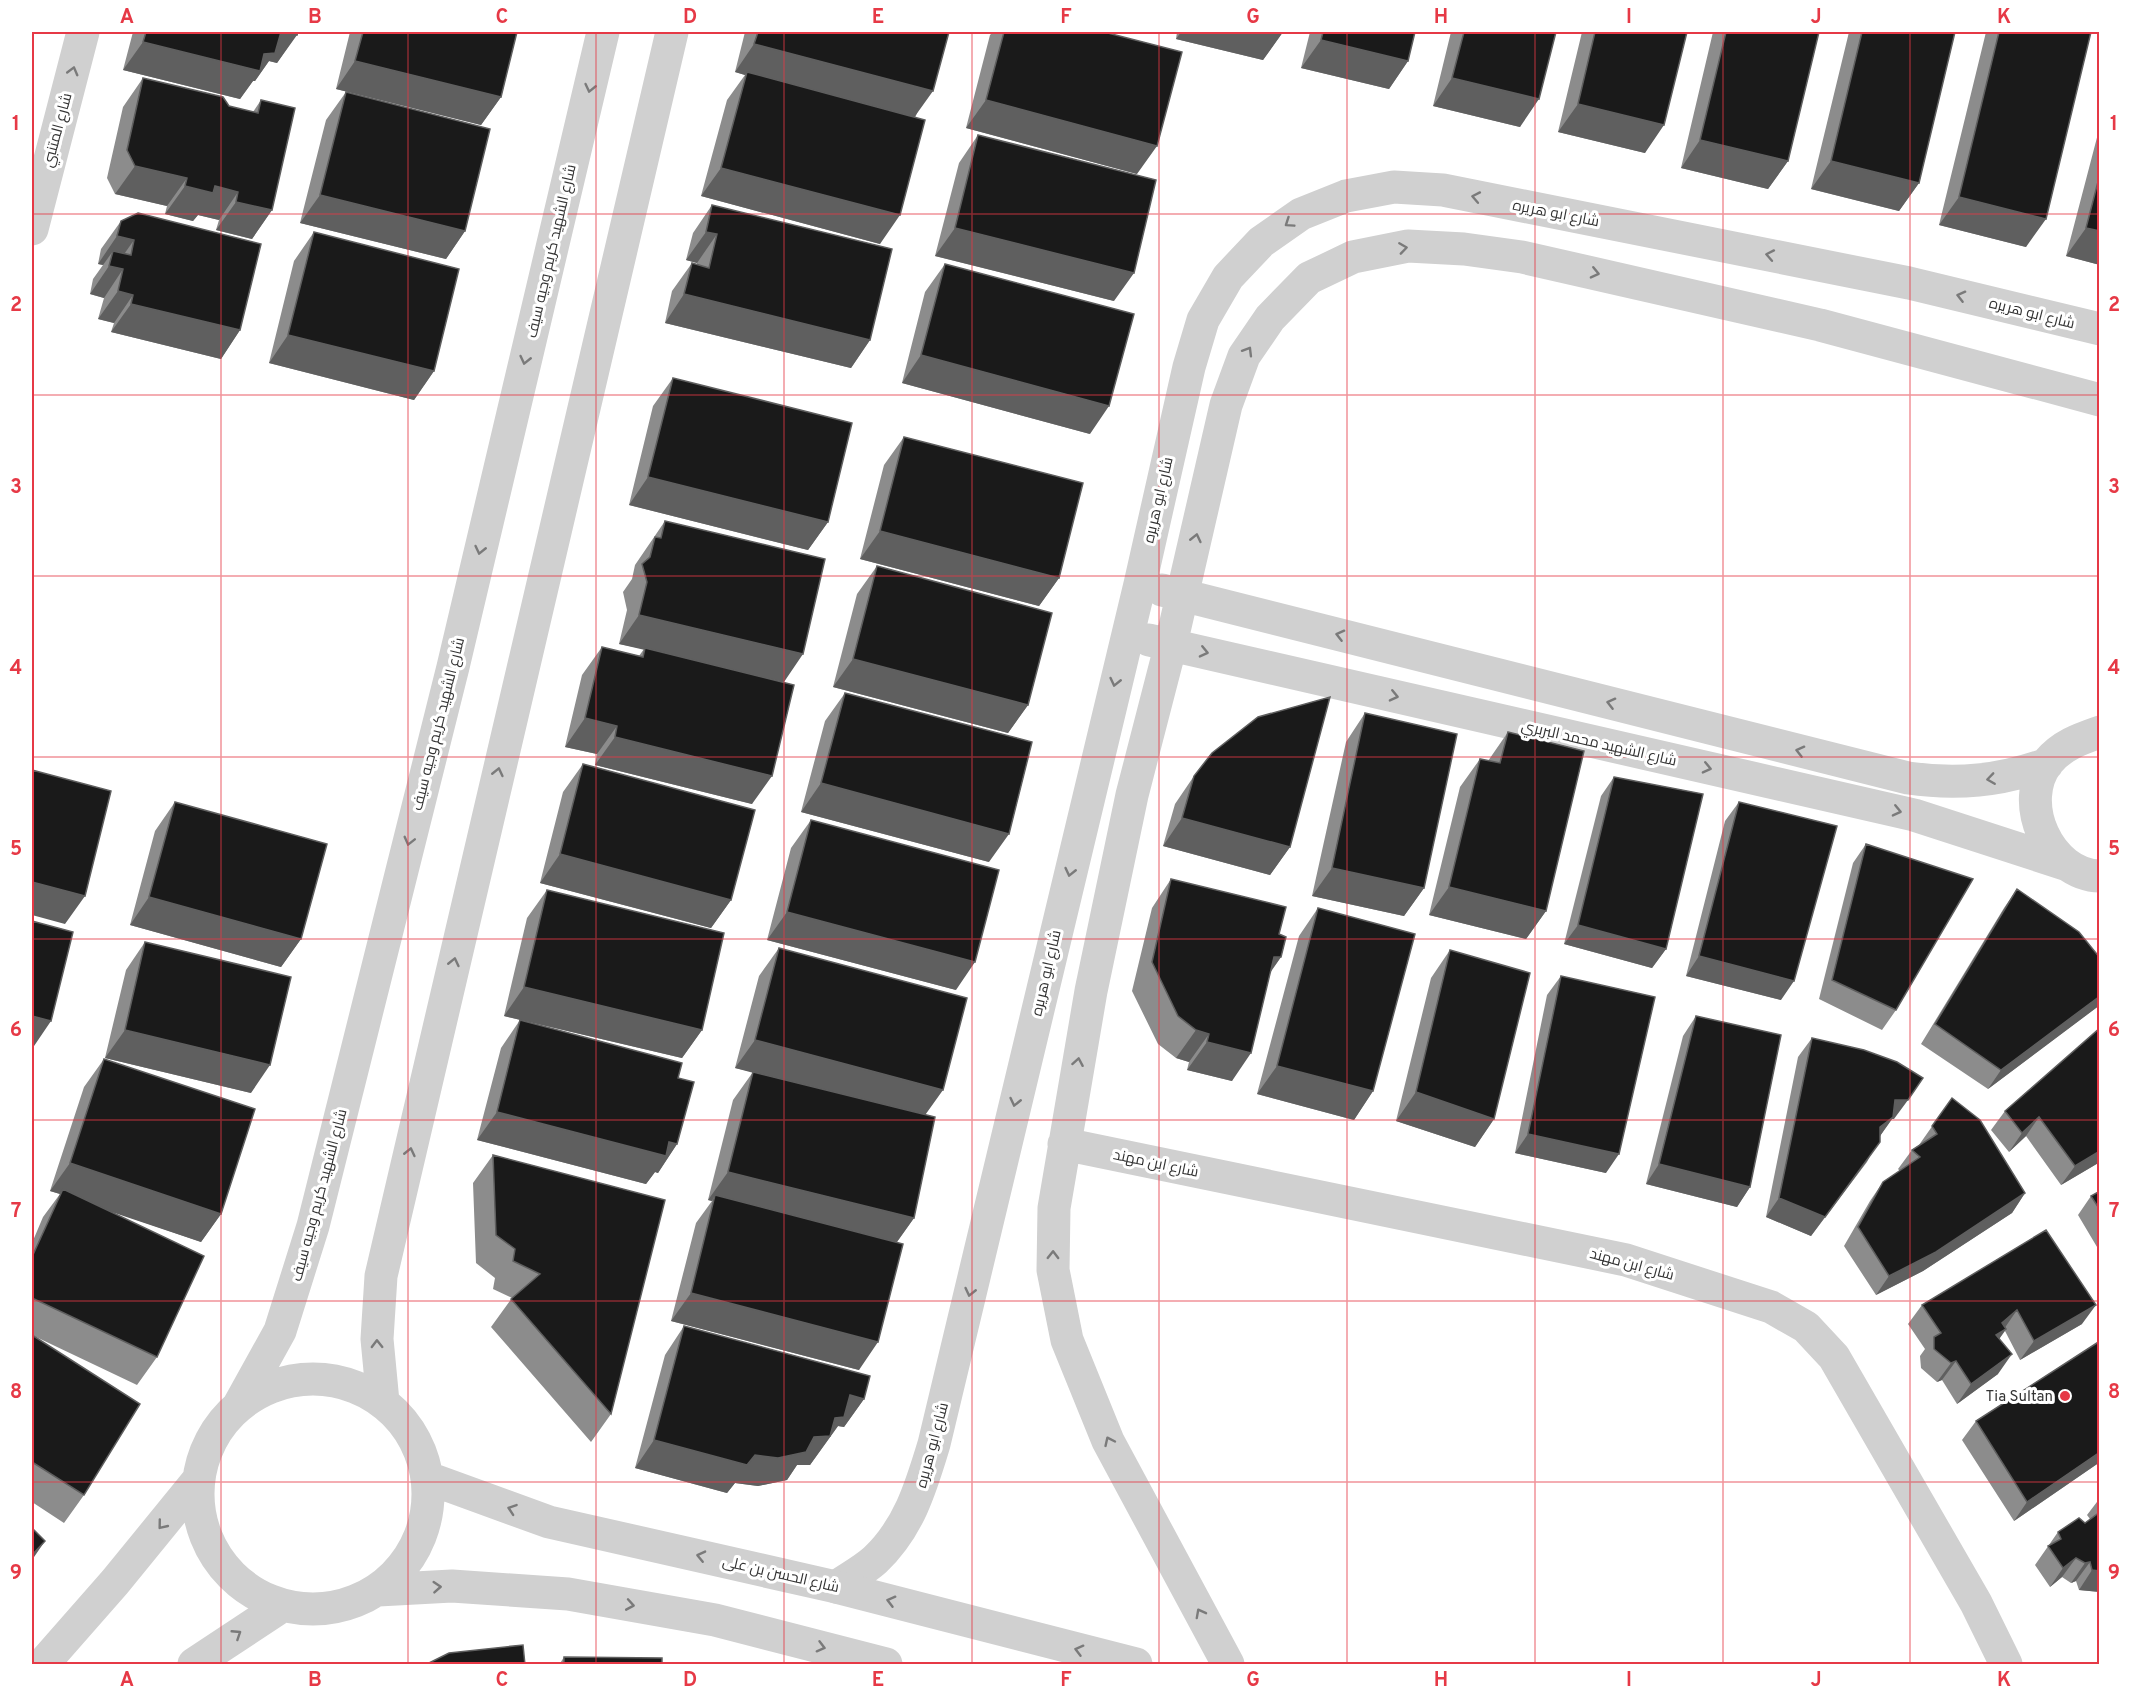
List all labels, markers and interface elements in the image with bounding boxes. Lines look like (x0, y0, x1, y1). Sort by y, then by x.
text: A (120, 5, 134, 31)
text: B (308, 5, 322, 31)
text: C (496, 5, 508, 31)
text: D (683, 5, 697, 31)
text: E (872, 5, 884, 31)
text: F (1060, 5, 1072, 31)
text: G (1246, 5, 1260, 31)
text: H (1434, 5, 1448, 31)
text: I (1626, 5, 1632, 31)
text: J (1810, 5, 1822, 31)
text: K (1997, 5, 2011, 31)
one-way arrow (66, 66, 78, 77)
one-way arrow (584, 83, 597, 93)
street label: شارع المتنبي (39, 91, 78, 170)
text: 1 (12, 112, 20, 138)
text: 1 (2110, 112, 2118, 138)
street label: شارع الشهيد كريم وجيه سيف (523, 163, 582, 340)
one-way arrow (1471, 191, 1481, 204)
street label: شارع ابو هريره (1511, 197, 1601, 232)
one-way arrow (1285, 216, 1296, 227)
one-way arrow (1398, 242, 1407, 254)
one-way arrow (1766, 249, 1776, 262)
one-way arrow (1590, 266, 1600, 279)
one-way arrow (1956, 290, 1966, 303)
text: 2 (10, 293, 22, 319)
text: 2 (2108, 293, 2120, 319)
street label: شارع ابو هريره (1987, 295, 2076, 334)
one-way arrow (1241, 347, 1253, 357)
one-way arrow (520, 355, 533, 365)
street label: شارع ابو هريره (1140, 455, 1179, 545)
text: 3 (10, 475, 22, 501)
text: 3 (2108, 475, 2120, 501)
one-way arrow (1189, 533, 1202, 543)
one-way arrow (475, 545, 488, 555)
one-way arrow (1335, 629, 1345, 642)
street label: شارع الشهيد كريم وجيه سيف (409, 636, 470, 813)
one-way arrow (1199, 645, 1209, 658)
text: 4 (10, 656, 22, 682)
text: 4 (2108, 656, 2120, 682)
one-way arrow (1110, 677, 1123, 687)
one-way arrow (1389, 688, 1399, 701)
one-way arrow (1606, 698, 1616, 710)
street label: شارع الشهيد محمد البربري (1519, 717, 1678, 773)
one-way arrow (1795, 745, 1805, 758)
one-way arrow (1702, 760, 1712, 773)
one-way arrow (491, 768, 504, 778)
one-way arrow (1986, 773, 1995, 785)
one-way arrow (1892, 804, 1902, 817)
one-way arrow (403, 836, 416, 846)
text: 5 (10, 837, 22, 863)
text: 5 (2108, 837, 2120, 863)
one-way arrow (1065, 866, 1078, 876)
street label: شارع ابو هريره (1028, 928, 1067, 1018)
one-way arrow (447, 958, 460, 968)
text: 6 (10, 1018, 22, 1044)
text: 6 (2108, 1018, 2120, 1044)
one-way arrow (1072, 1058, 1084, 1067)
one-way arrow (1010, 1097, 1023, 1107)
street label: شارع الشهيد كريم وجيه سيف (288, 1107, 353, 1284)
street label: شارع ابن مهند (1111, 1146, 1200, 1183)
one-way arrow (402, 1147, 415, 1157)
text: 7 (11, 1199, 21, 1225)
text: 7 (2109, 1199, 2119, 1225)
street label: شارع ابن مهند (1587, 1245, 1676, 1286)
one-way arrow (1047, 1251, 1059, 1260)
one-way arrow (965, 1287, 978, 1297)
one-way arrow (371, 1339, 383, 1348)
text: 8 (10, 1380, 22, 1406)
text: 8 (2108, 1380, 2120, 1406)
place label: Tia Sultan (1986, 1388, 2053, 1407)
marker: Tia Sultan (2058, 1389, 2072, 1403)
street label: شارع ابو هريره (913, 1401, 954, 1490)
one-way arrow (1104, 1436, 1116, 1447)
one-way arrow (507, 1503, 518, 1516)
one-way arrow (158, 1518, 169, 1529)
one-way arrow (696, 1551, 706, 1564)
street label: شارع الحسن بن على (720, 1553, 841, 1598)
text: 9 (10, 1561, 22, 1587)
text: 9 (2108, 1561, 2120, 1587)
one-way arrow (432, 1580, 441, 1593)
one-way arrow (886, 1595, 896, 1608)
one-way arrow (625, 1598, 635, 1611)
one-way arrow (1196, 1609, 1207, 1619)
one-way arrow (230, 1630, 241, 1641)
one-way arrow (815, 1640, 825, 1653)
one-way arrow (1074, 1644, 1084, 1657)
text: A (120, 1668, 134, 1694)
text: B (308, 1668, 322, 1694)
text: C (496, 1668, 508, 1694)
text: D (683, 1668, 697, 1694)
text: E (872, 1668, 884, 1694)
text: F (1060, 1668, 1072, 1694)
text: G (1246, 1668, 1260, 1694)
text: H (1434, 1668, 1448, 1694)
text: I (1626, 1668, 1632, 1694)
text: J (1810, 1668, 1822, 1694)
text: K (1997, 1668, 2011, 1694)

